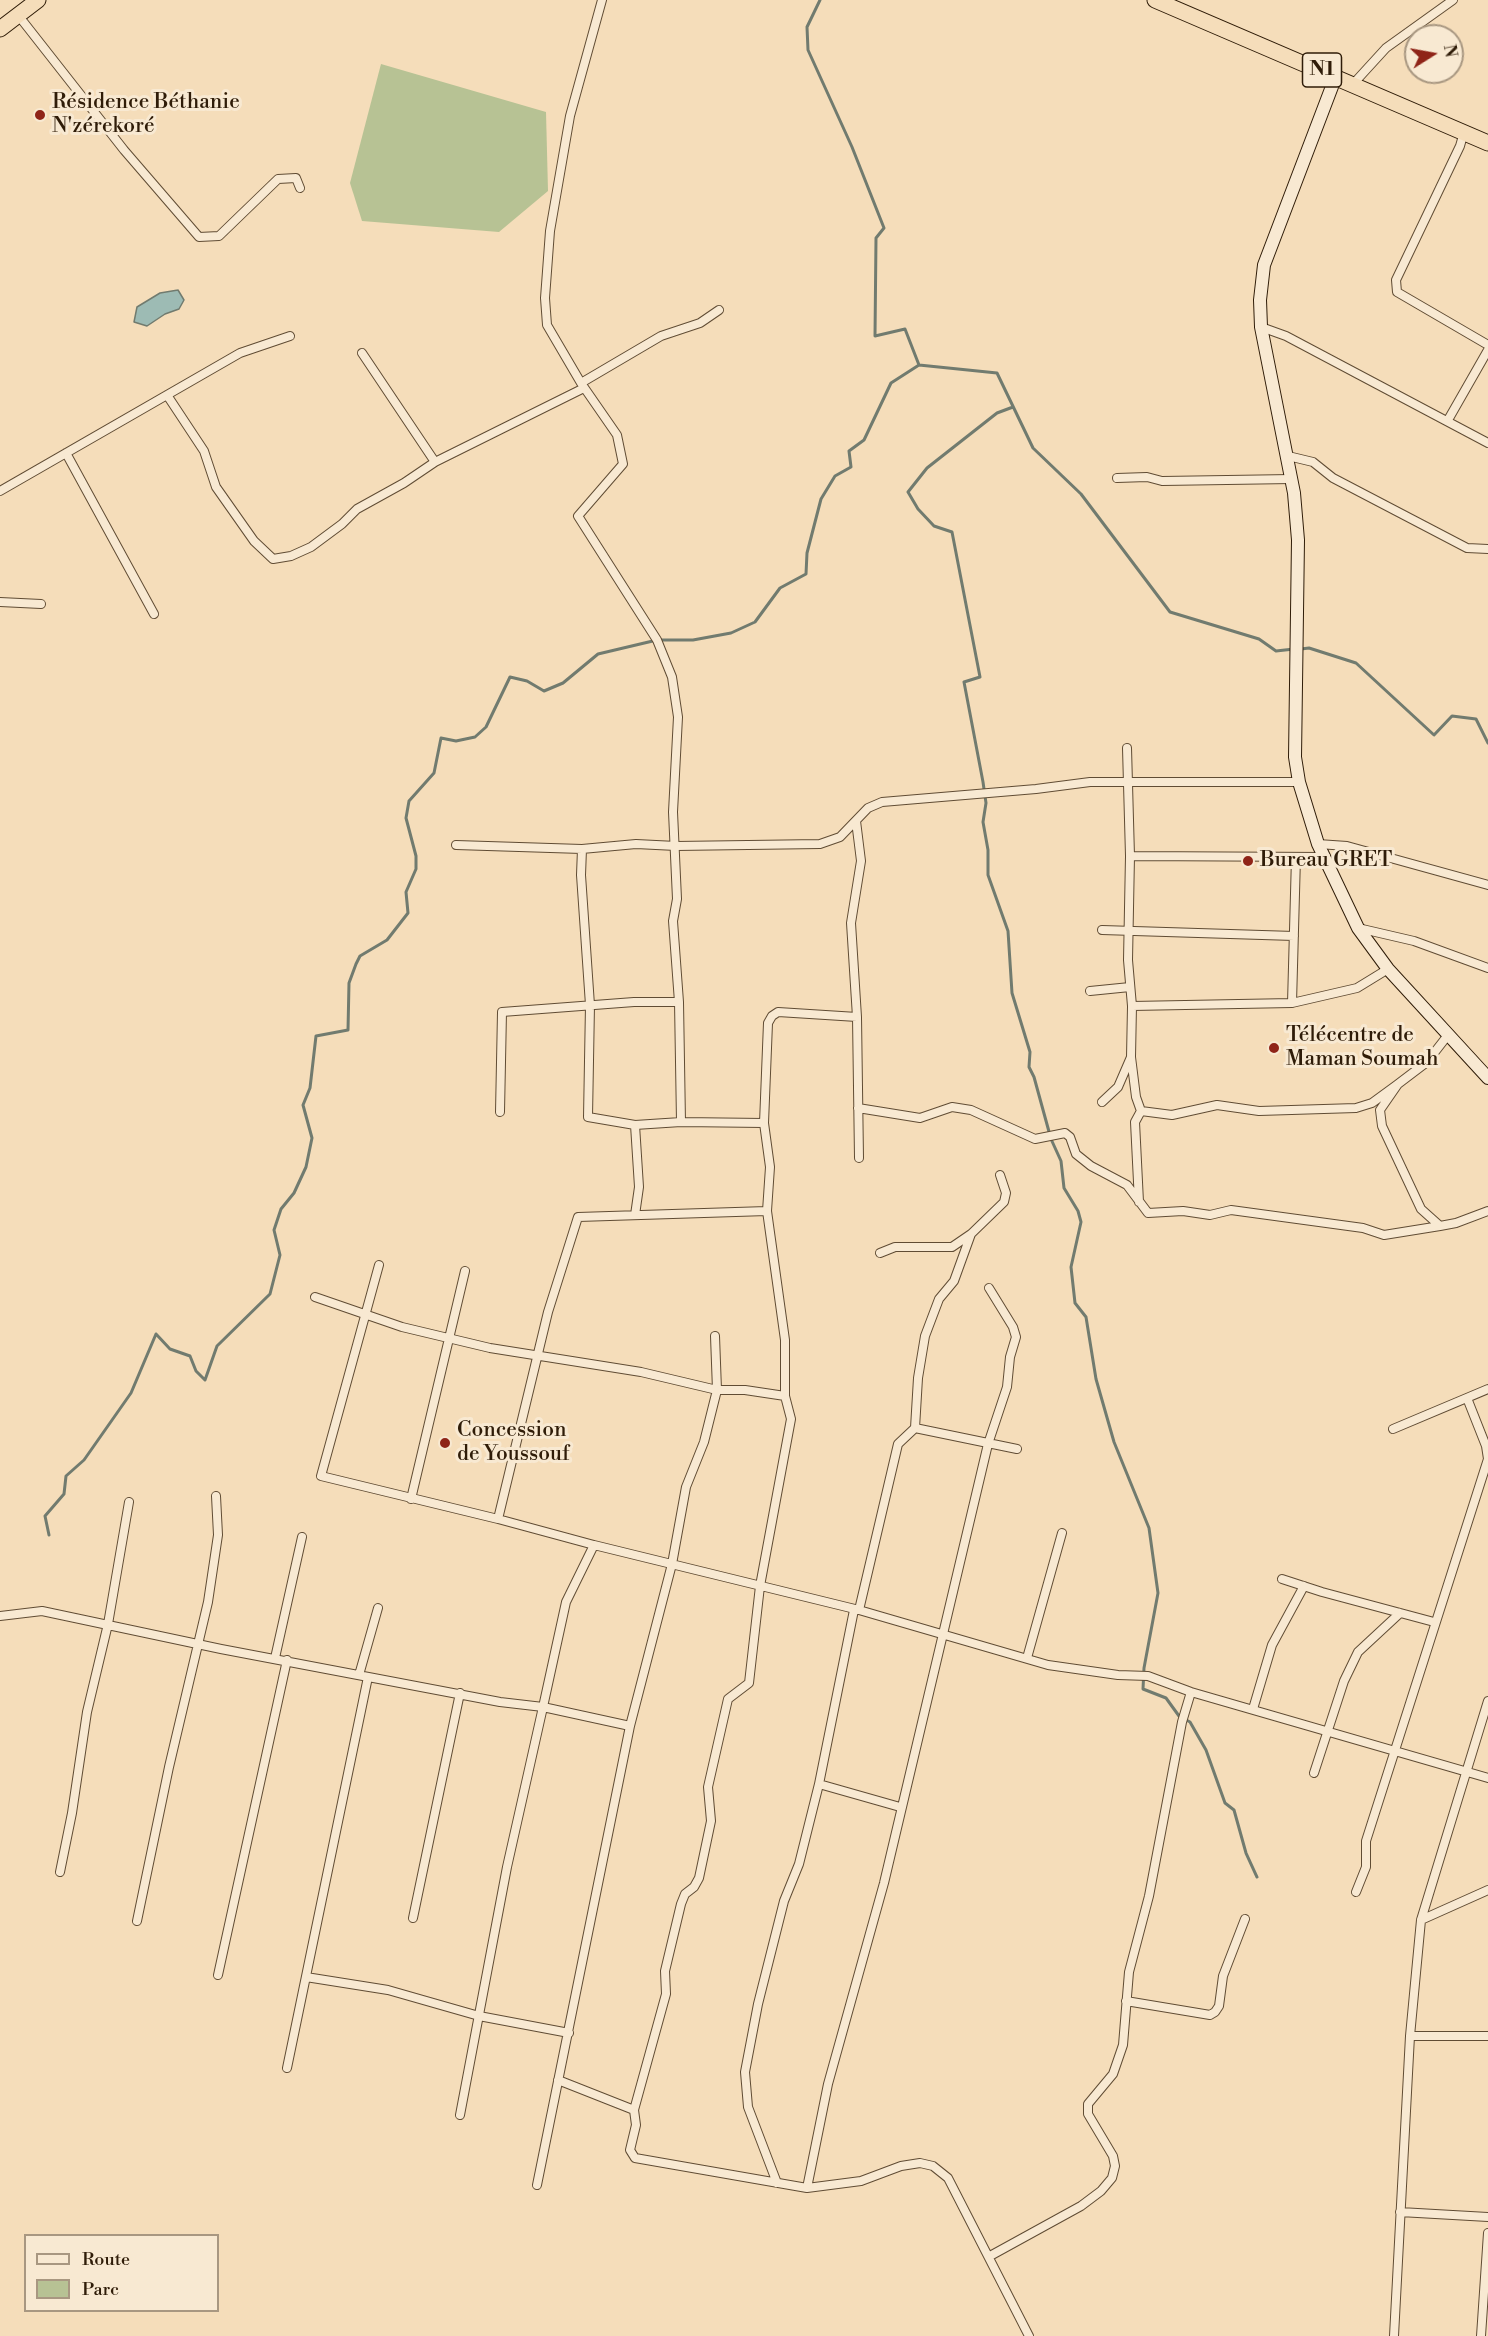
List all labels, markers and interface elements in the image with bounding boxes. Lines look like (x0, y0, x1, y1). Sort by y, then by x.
north arrow (1404, 24, 1464, 84)
text: N (1439, 43, 1461, 59)
road number: N1 (1302, 53, 1342, 87)
place label: Résidence Béthanie N'zérekoré (52, 90, 240, 140)
marker: Résidence Béthanie N'zérekoré (33, 108, 47, 122)
place label: Bureau GRET (1260, 848, 1392, 874)
marker: Bureau GRET (1241, 854, 1255, 868)
place label: Télécentre de Maman Soumah (1286, 1023, 1438, 1073)
marker: Télécentre de Maman Soumah (1267, 1041, 1281, 1055)
place label: Concession de Youssouf (457, 1418, 570, 1468)
marker: Concession de Youssouf (438, 1436, 452, 1450)
legend (24, 2234, 219, 2312)
text: Route (82, 2248, 130, 2271)
text: Parc (82, 2278, 119, 2301)

